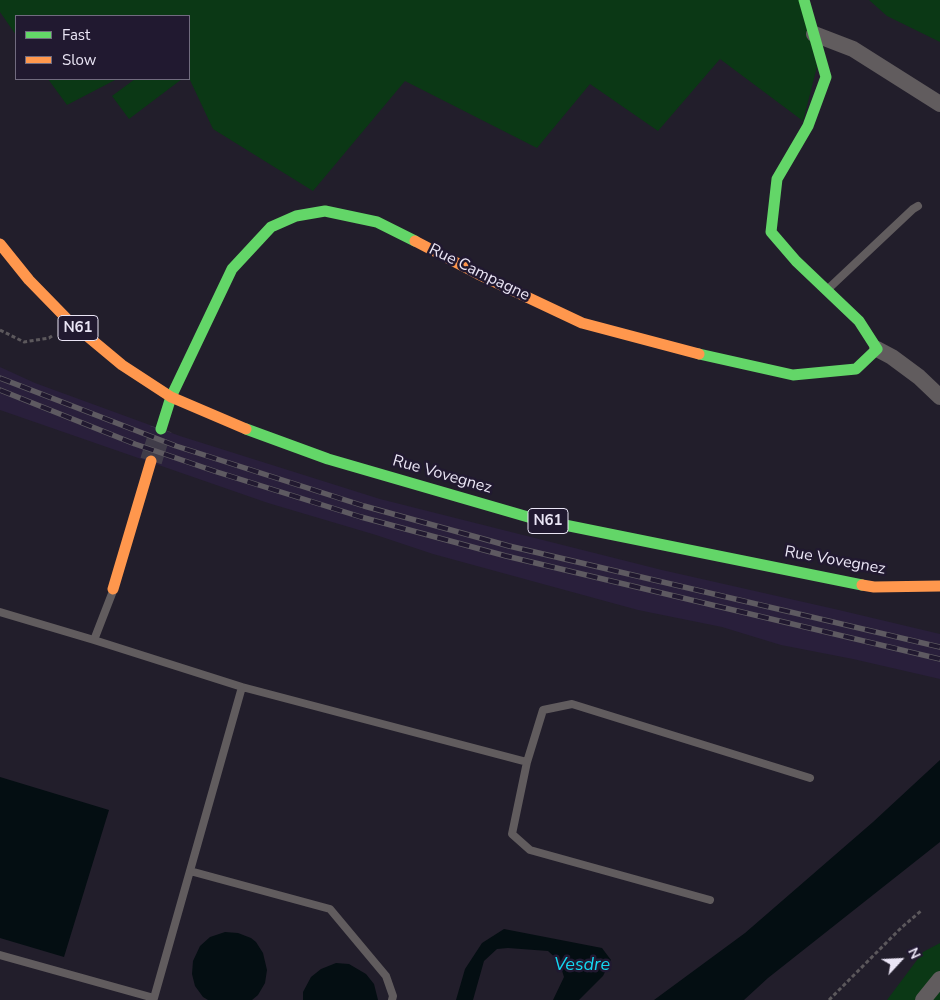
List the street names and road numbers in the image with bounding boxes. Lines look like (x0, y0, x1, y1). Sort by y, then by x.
street label: Rue Campagne (425, 240, 533, 306)
road number: N61 (58, 316, 98, 340)
street label: Rue Vovegnez (390, 452, 494, 498)
road number: N61 (528, 508, 568, 534)
street label: Rue Vovegnez (783, 543, 887, 579)

